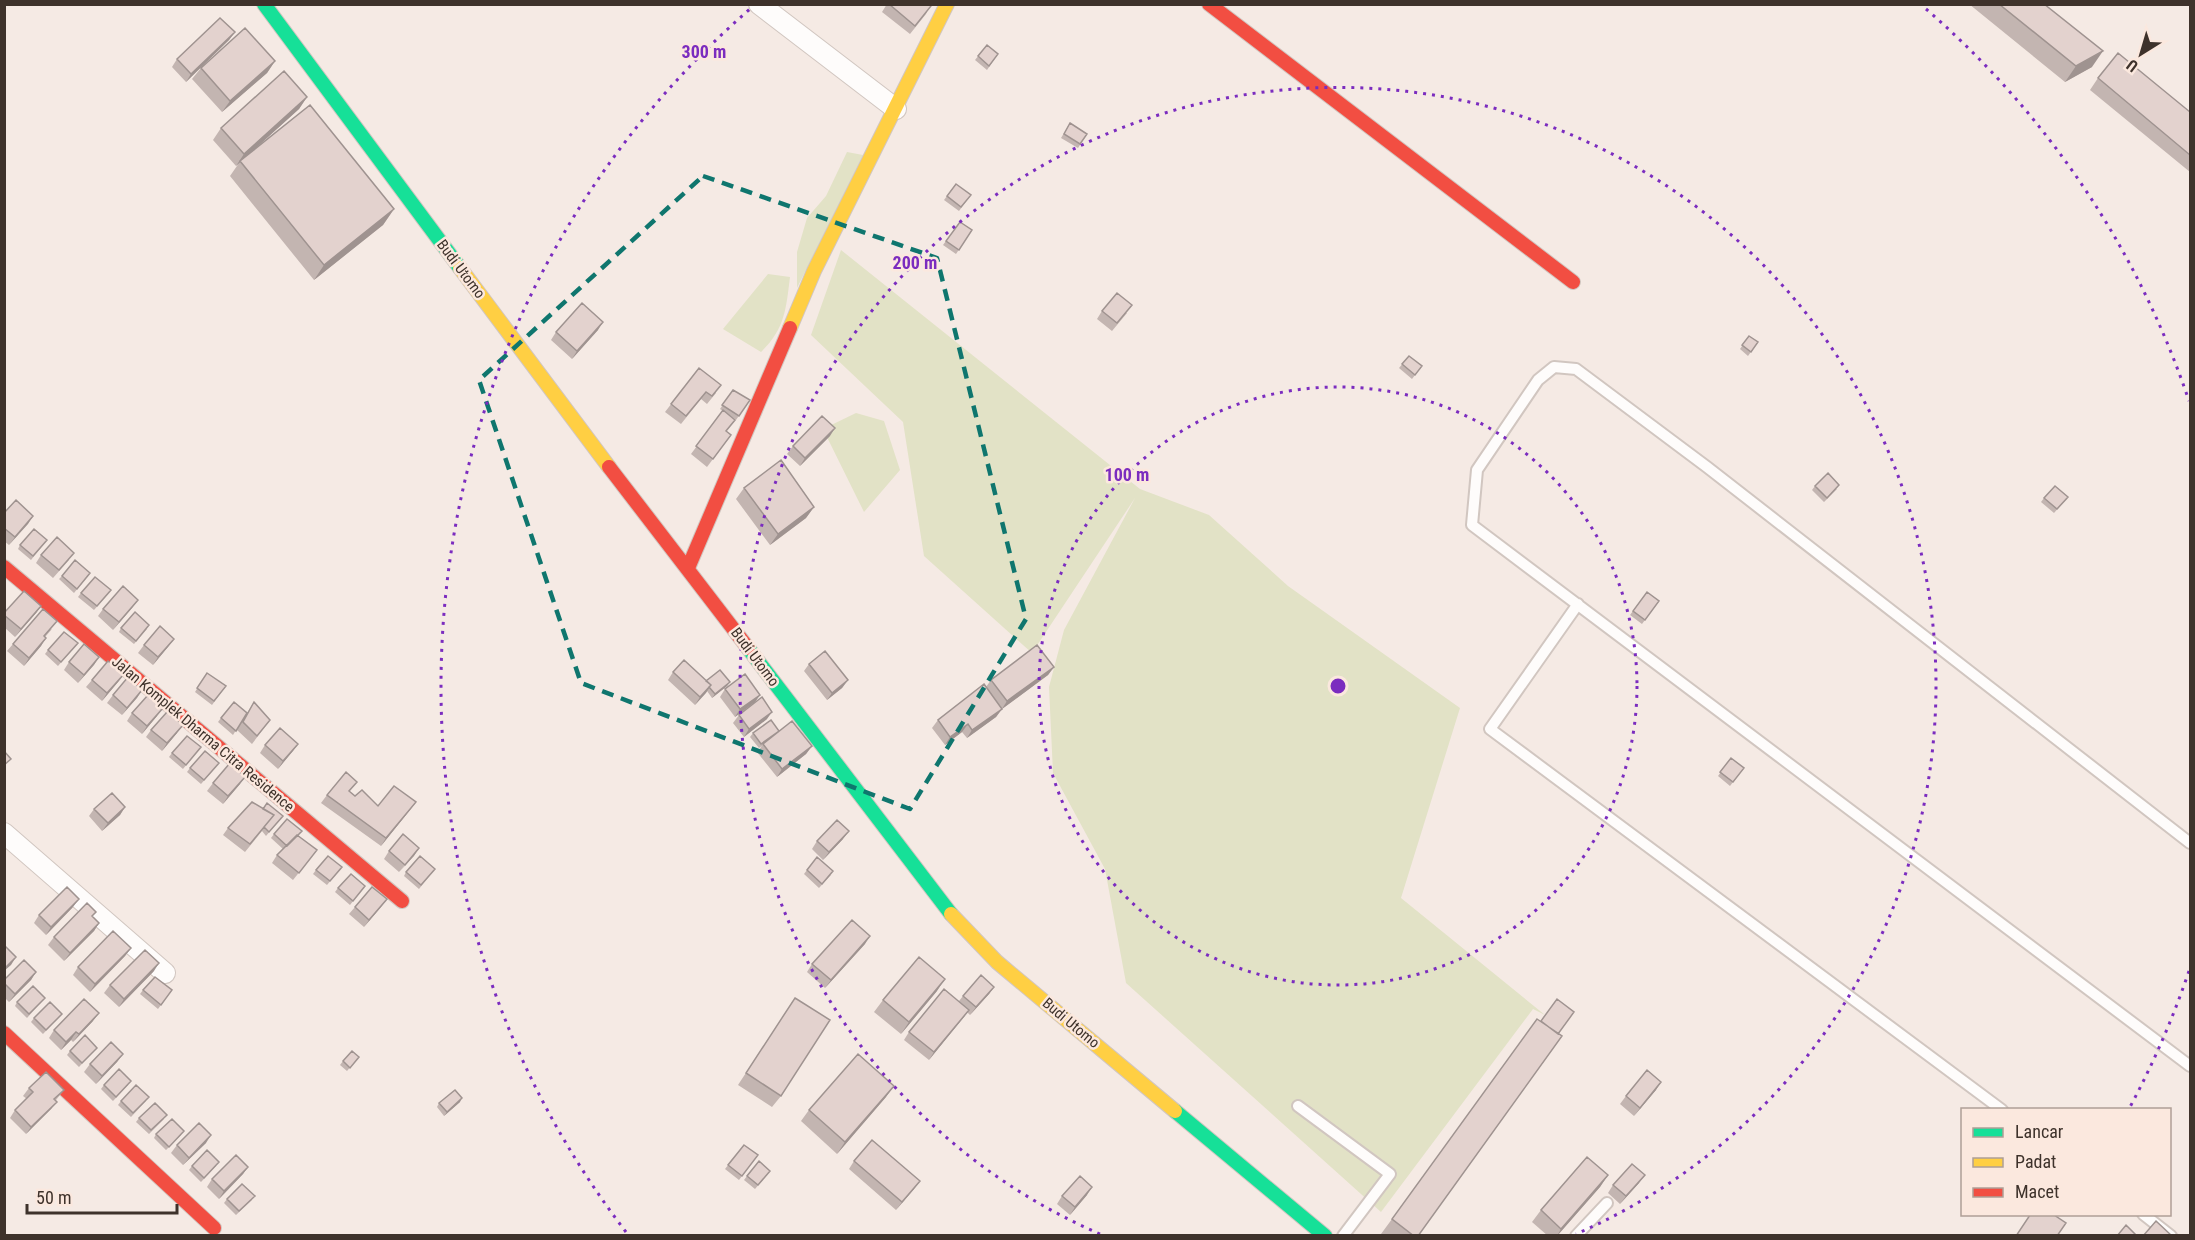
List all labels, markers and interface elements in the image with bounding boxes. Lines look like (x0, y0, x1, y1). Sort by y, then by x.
north arrow (2111, 24, 2171, 84)
text: 300 m (682, 41, 726, 62)
text: U (2123, 55, 2142, 76)
street label: Budi Utomo (433, 236, 489, 302)
text: 200 m (893, 252, 937, 273)
text: 100 m (1105, 464, 1149, 485)
street label: Budi Utomo (727, 624, 783, 690)
street label: Jalan Komplek Dharma Citra Residence (108, 652, 298, 816)
centre of rings (1328, 676, 1348, 696)
street label: Budi Utomo (1039, 994, 1103, 1052)
legend (1961, 1108, 2171, 1216)
text: Lancar (2015, 1121, 2064, 1142)
text: Padat (2015, 1151, 2056, 1172)
scale bar (27, 1177, 177, 1215)
text: Macet (2015, 1181, 2059, 1202)
text: 50 m (36, 1187, 71, 1208)

